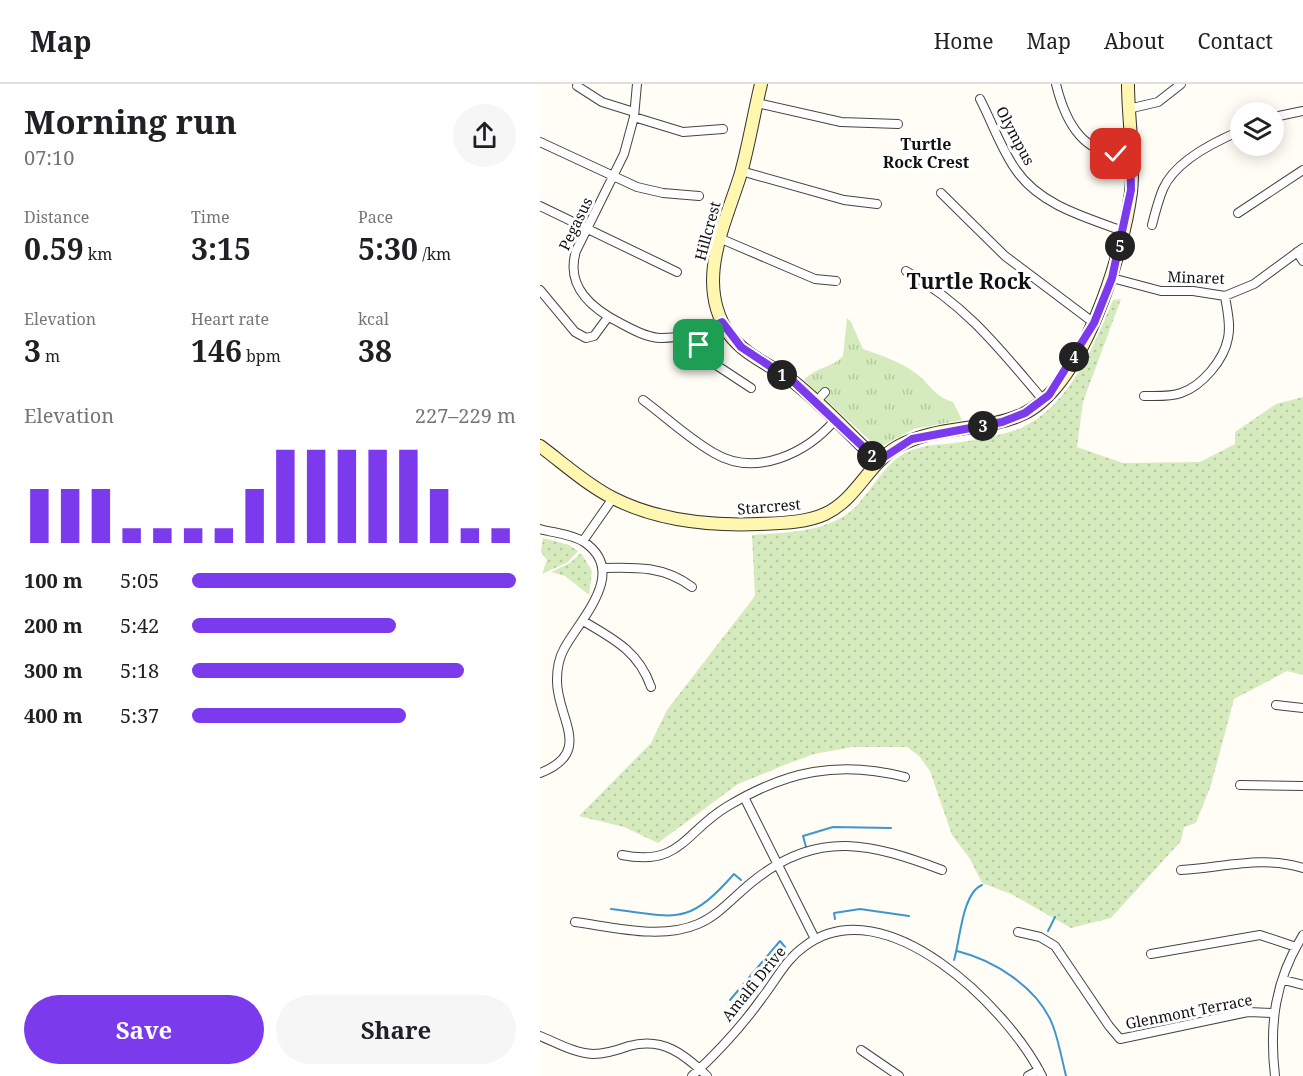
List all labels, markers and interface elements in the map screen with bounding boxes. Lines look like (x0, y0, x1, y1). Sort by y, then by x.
text: Map (30, 22, 92, 60)
text: Home (934, 27, 994, 55)
text: Map (1027, 27, 1071, 55)
text: About (1104, 27, 1165, 55)
text: Contact (1198, 27, 1273, 55)
text: Morning run (24, 99, 237, 144)
map controls (1230, 102, 1284, 156)
button: layers (1230, 102, 1284, 156)
street label: Olympus (992, 103, 1040, 169)
button: share (453, 104, 516, 167)
pin (1090, 128, 1141, 179)
district label: Turtle Rock Crest (883, 133, 970, 173)
icon: check (1099, 137, 1132, 170)
text: 07:10 (24, 144, 74, 171)
street label: Pegasus (554, 194, 597, 253)
street label: Hillcrest (690, 199, 725, 263)
text: Distance (24, 206, 89, 228)
text: Time (191, 206, 230, 228)
text: Pace (358, 206, 393, 228)
text: 0.59 (24, 228, 84, 269)
text: 3:15 (191, 228, 251, 269)
text: 5:30 (358, 228, 418, 269)
pin: 5 (1105, 231, 1135, 261)
text: 5 (1115, 235, 1125, 257)
text: km (84, 243, 112, 265)
text: /km (418, 243, 451, 265)
street label: Minaret (1167, 266, 1225, 288)
district label: Turtle Rock (907, 267, 1032, 295)
text: Elevation (24, 308, 96, 330)
text: Heart rate (191, 308, 269, 330)
text: kcal (358, 308, 389, 330)
pin (673, 319, 724, 370)
icon: arrive (682, 328, 715, 361)
text: 3 (24, 330, 41, 371)
text: 146 (191, 330, 242, 371)
text: 38 (358, 330, 392, 371)
pin: 4 (1059, 342, 1089, 372)
text: m (41, 345, 60, 367)
text: bpm (242, 345, 281, 367)
text: 4 (1069, 346, 1079, 368)
pin: 1 (767, 360, 797, 390)
text: 1 (777, 364, 787, 386)
text: Elevation (24, 402, 114, 429)
text: 227–229 m (415, 402, 516, 429)
pin: 3 (968, 411, 998, 441)
text: 3 (978, 415, 988, 437)
pin: 2 (857, 441, 887, 471)
text: 2 (867, 445, 877, 467)
street label: Starcrest (736, 493, 801, 519)
text: 100 m (24, 567, 83, 594)
text: 5:05 (120, 567, 159, 594)
text: 200 m (24, 612, 83, 639)
text: 5:42 (120, 612, 159, 639)
text: 300 m (24, 657, 83, 684)
text: 5:18 (120, 657, 159, 684)
text: 400 m (24, 702, 83, 729)
text: 5:37 (120, 702, 159, 729)
street label: Amalfi Drive (717, 942, 790, 1025)
street label: Glenmont Terrace (1124, 989, 1254, 1033)
button: Save (24, 995, 264, 1064)
button: Share (276, 995, 516, 1064)

